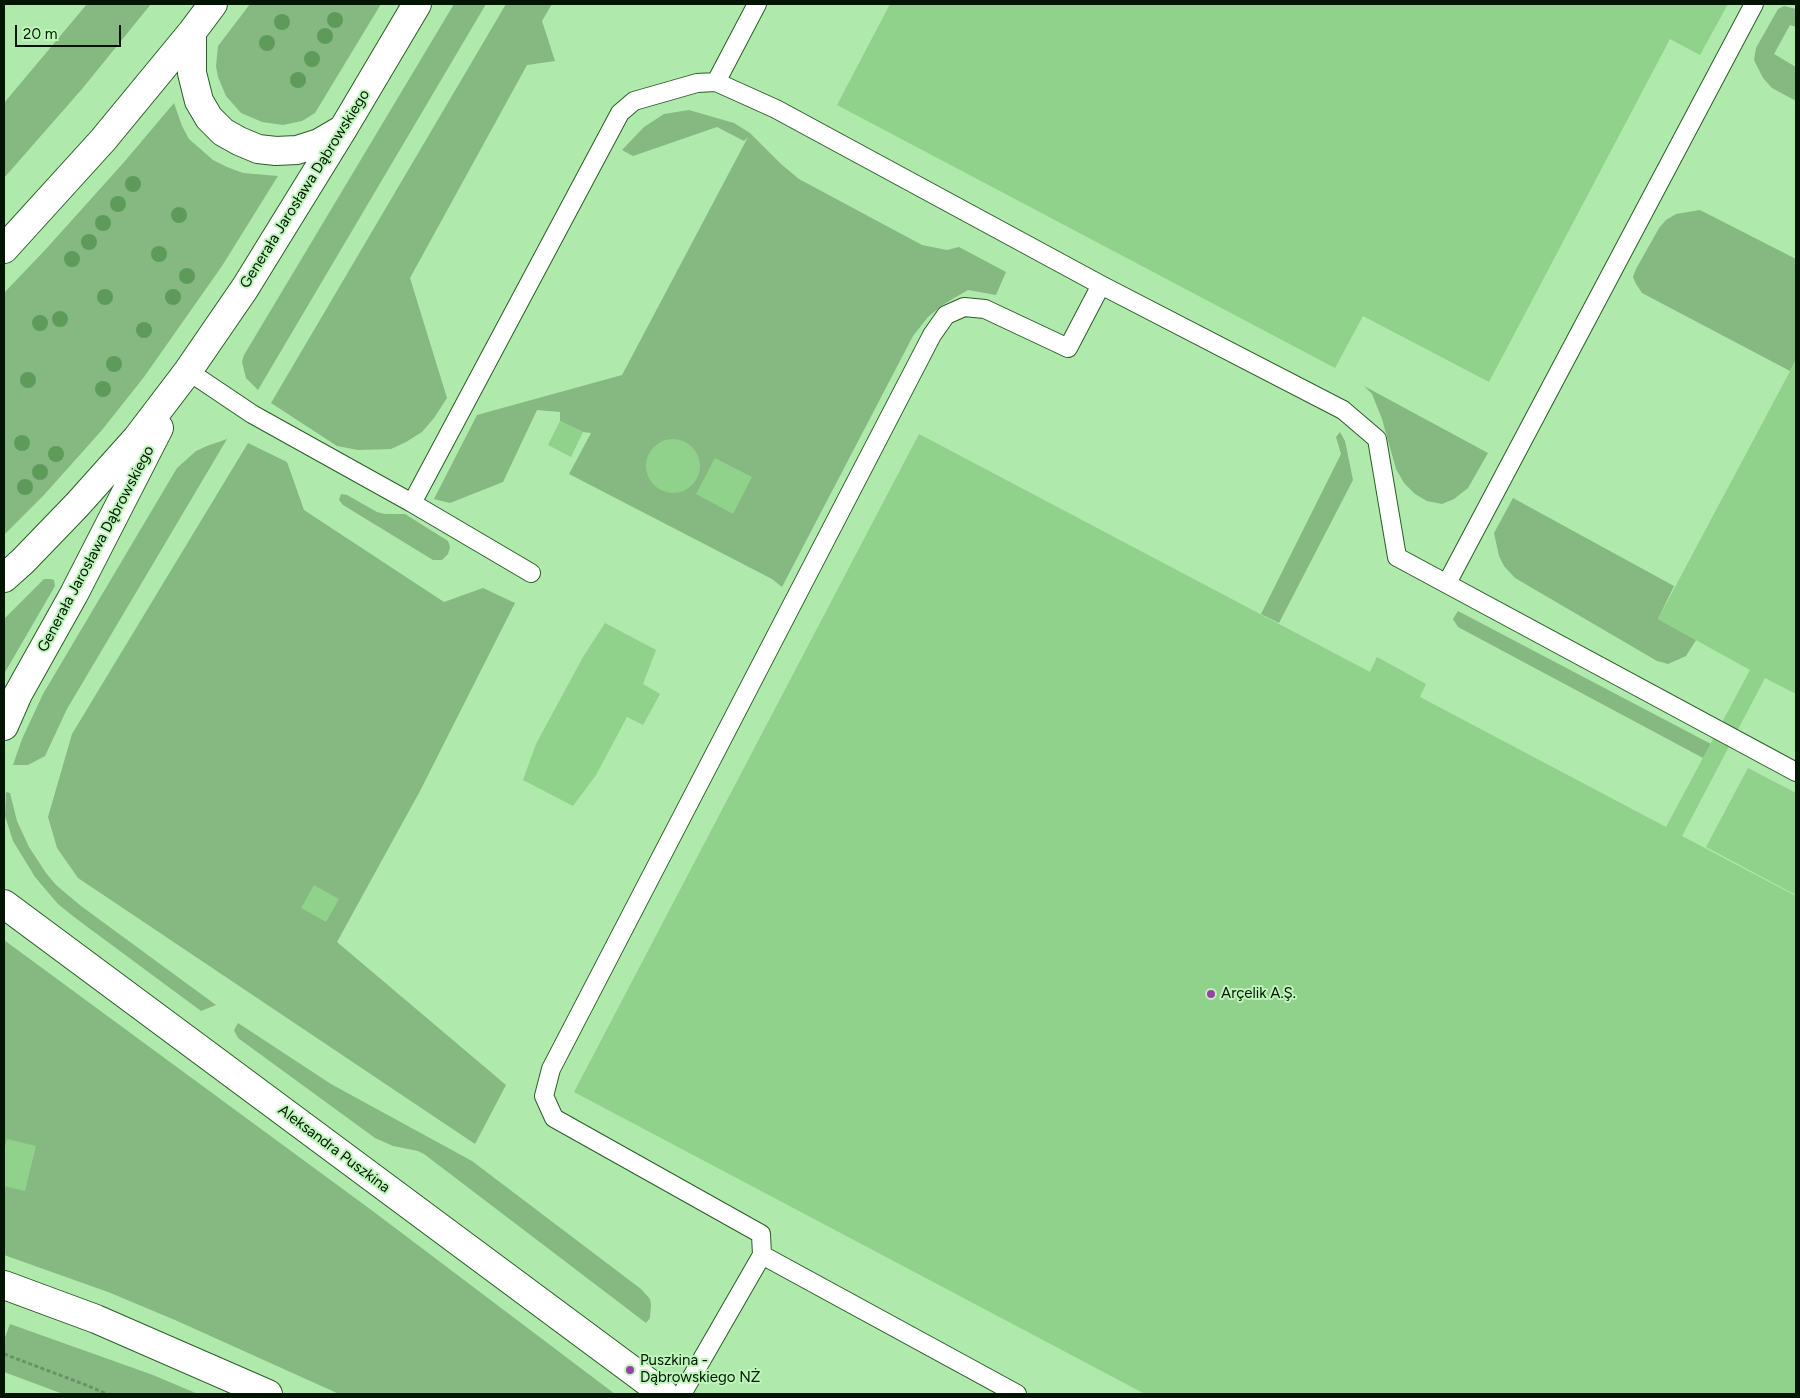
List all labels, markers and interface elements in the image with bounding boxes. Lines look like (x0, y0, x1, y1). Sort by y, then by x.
scale bar (18, 15, 124, 47)
text: 20 m (23, 25, 57, 43)
street label: Generała Jarosława Dąbrowskiego (236, 86, 374, 292)
street label: Generała Jarosława Dąbrowskiego (34, 443, 158, 655)
place label: Arçelik A.Ş. (1221, 985, 1296, 1003)
marker: Arçelik A.Ş. (1205, 988, 1217, 1000)
street label: Aleksandra Puszkina (275, 1101, 393, 1197)
place label: Puszkina - Dąbrowskiego NŻ (640, 1352, 760, 1387)
marker: Puszkina - Dąbrowskiego NŻ (624, 1364, 636, 1376)

